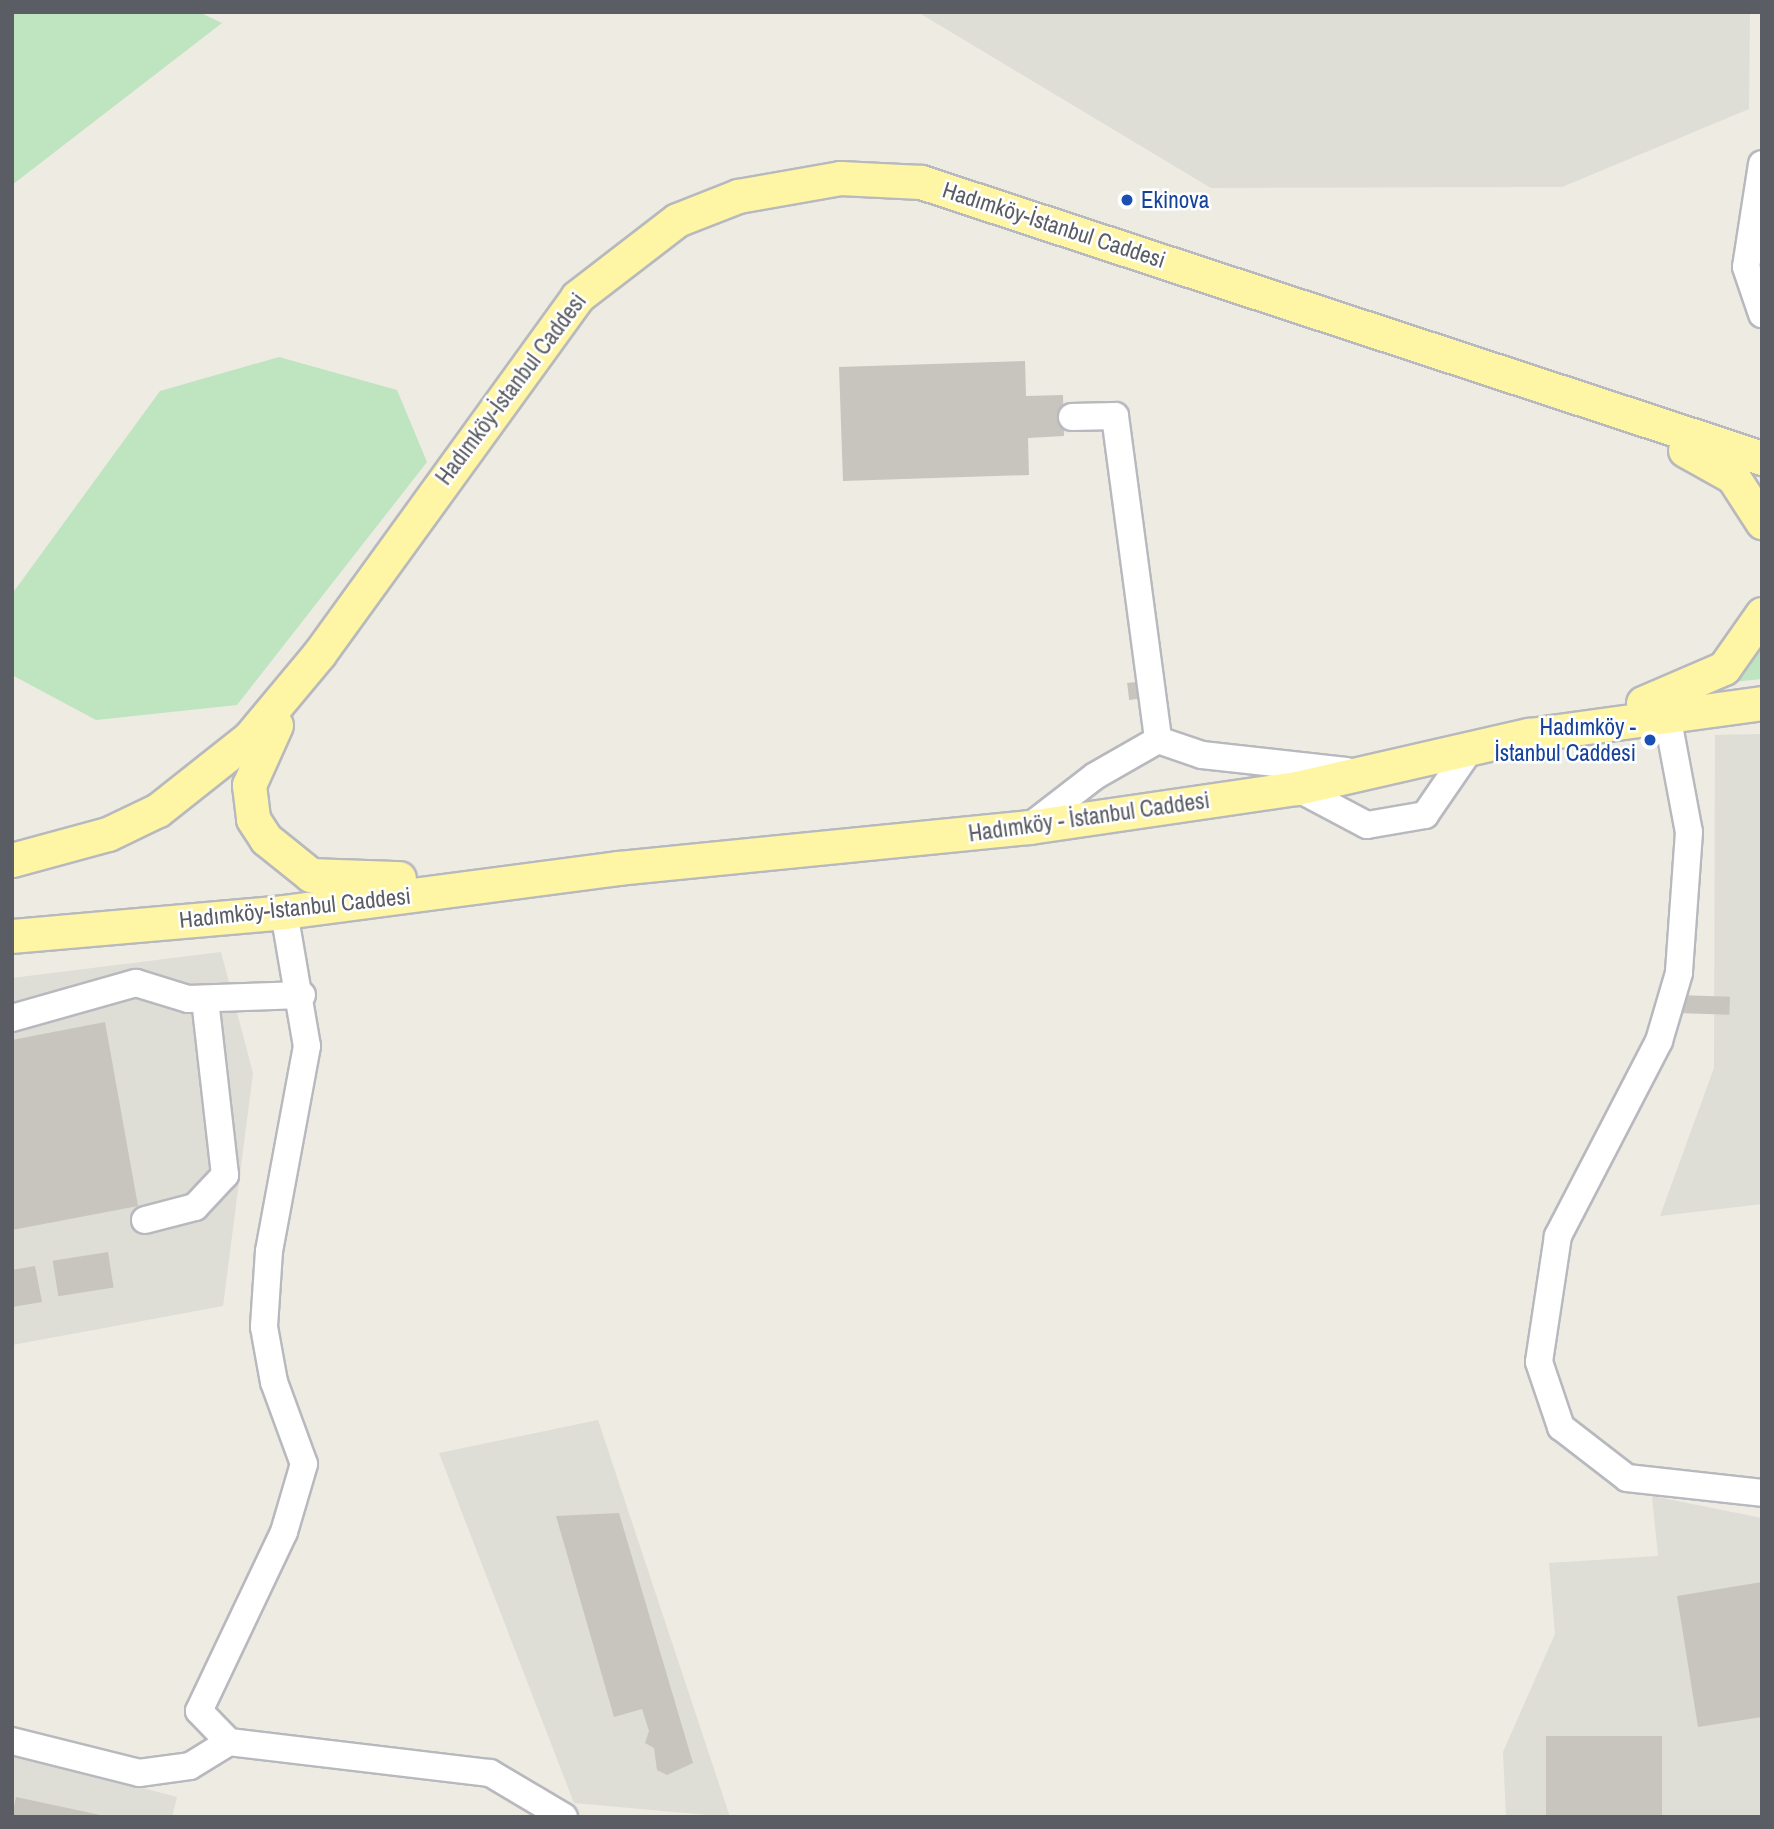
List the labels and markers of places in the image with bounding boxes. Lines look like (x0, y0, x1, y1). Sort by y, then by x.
place label: Ekinova (1141, 186, 1209, 214)
marker: Ekinova (1119, 192, 1135, 208)
place label: Hadımköy - İstanbul Caddesi (1494, 713, 1636, 767)
marker: Hadımköy - İstanbul Caddesi (1642, 732, 1658, 748)

